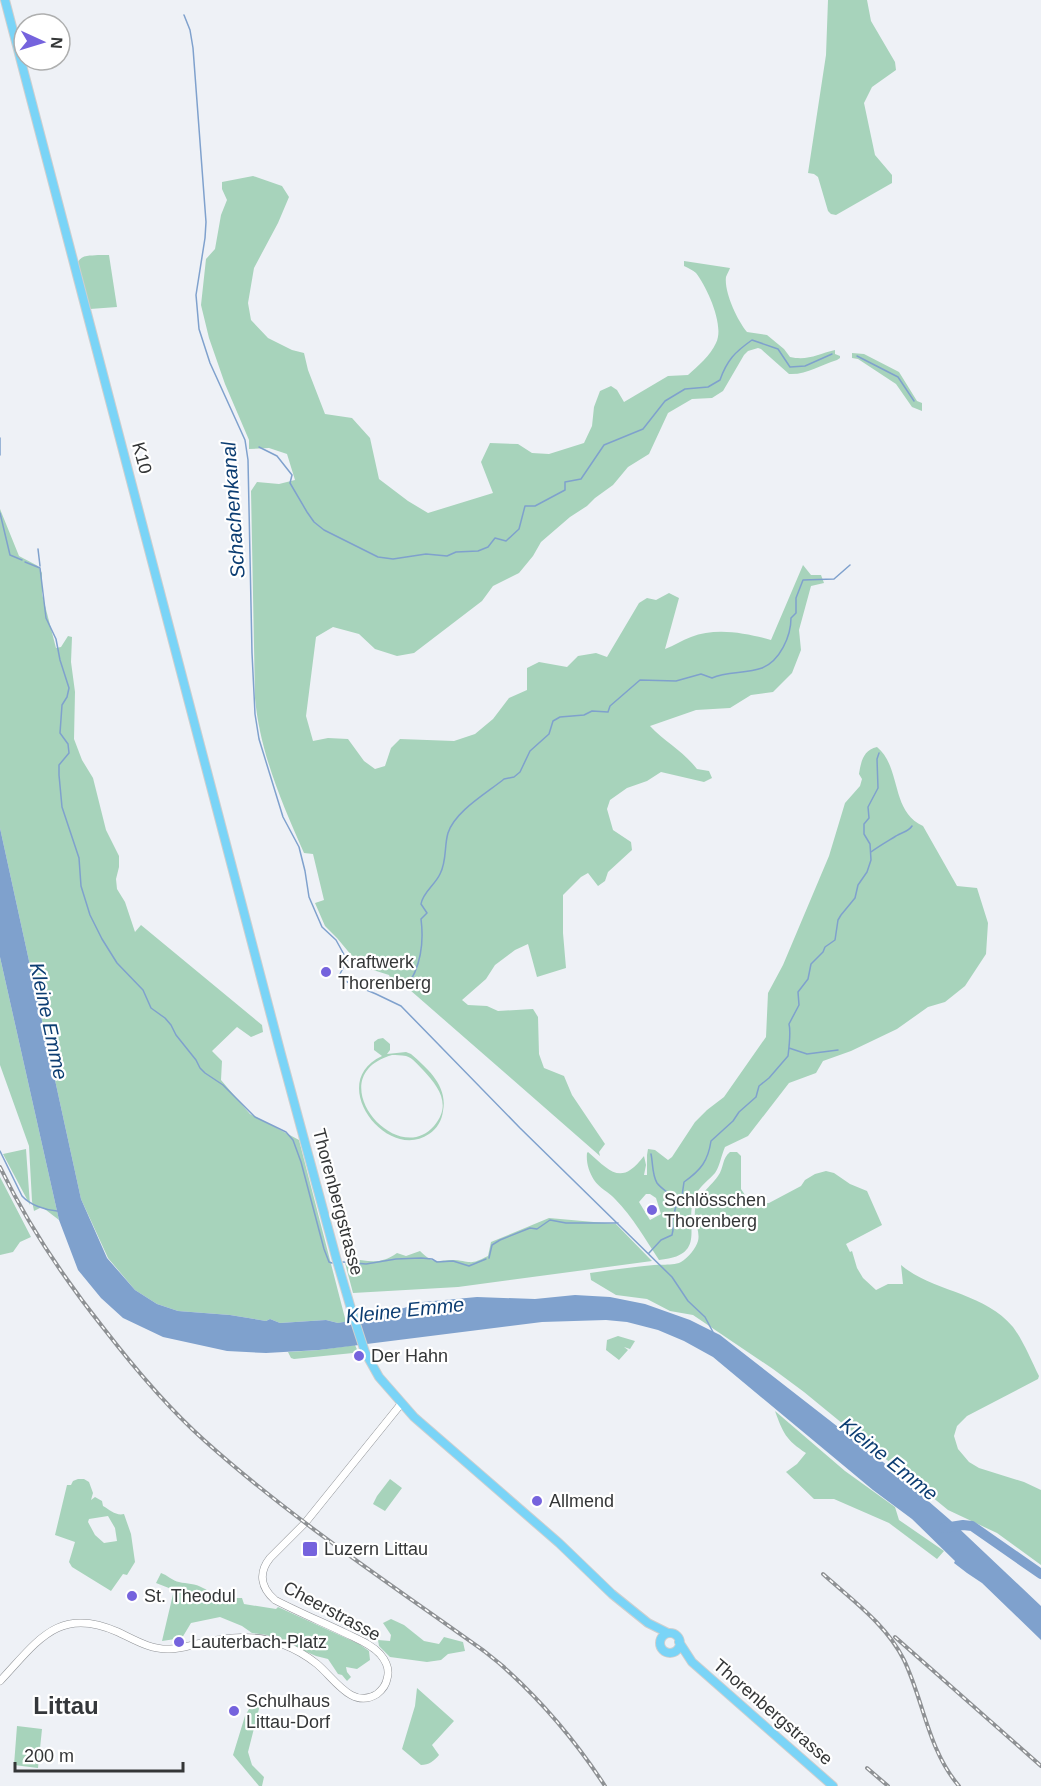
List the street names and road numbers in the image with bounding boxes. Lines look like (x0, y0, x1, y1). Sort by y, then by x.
street label: K10 (128, 440, 156, 476)
street label: Thorenbergstrasse (309, 1126, 367, 1278)
street label: Cheerstrasse (280, 1577, 384, 1645)
street label: Thorenbergstrasse (709, 1655, 837, 1769)

